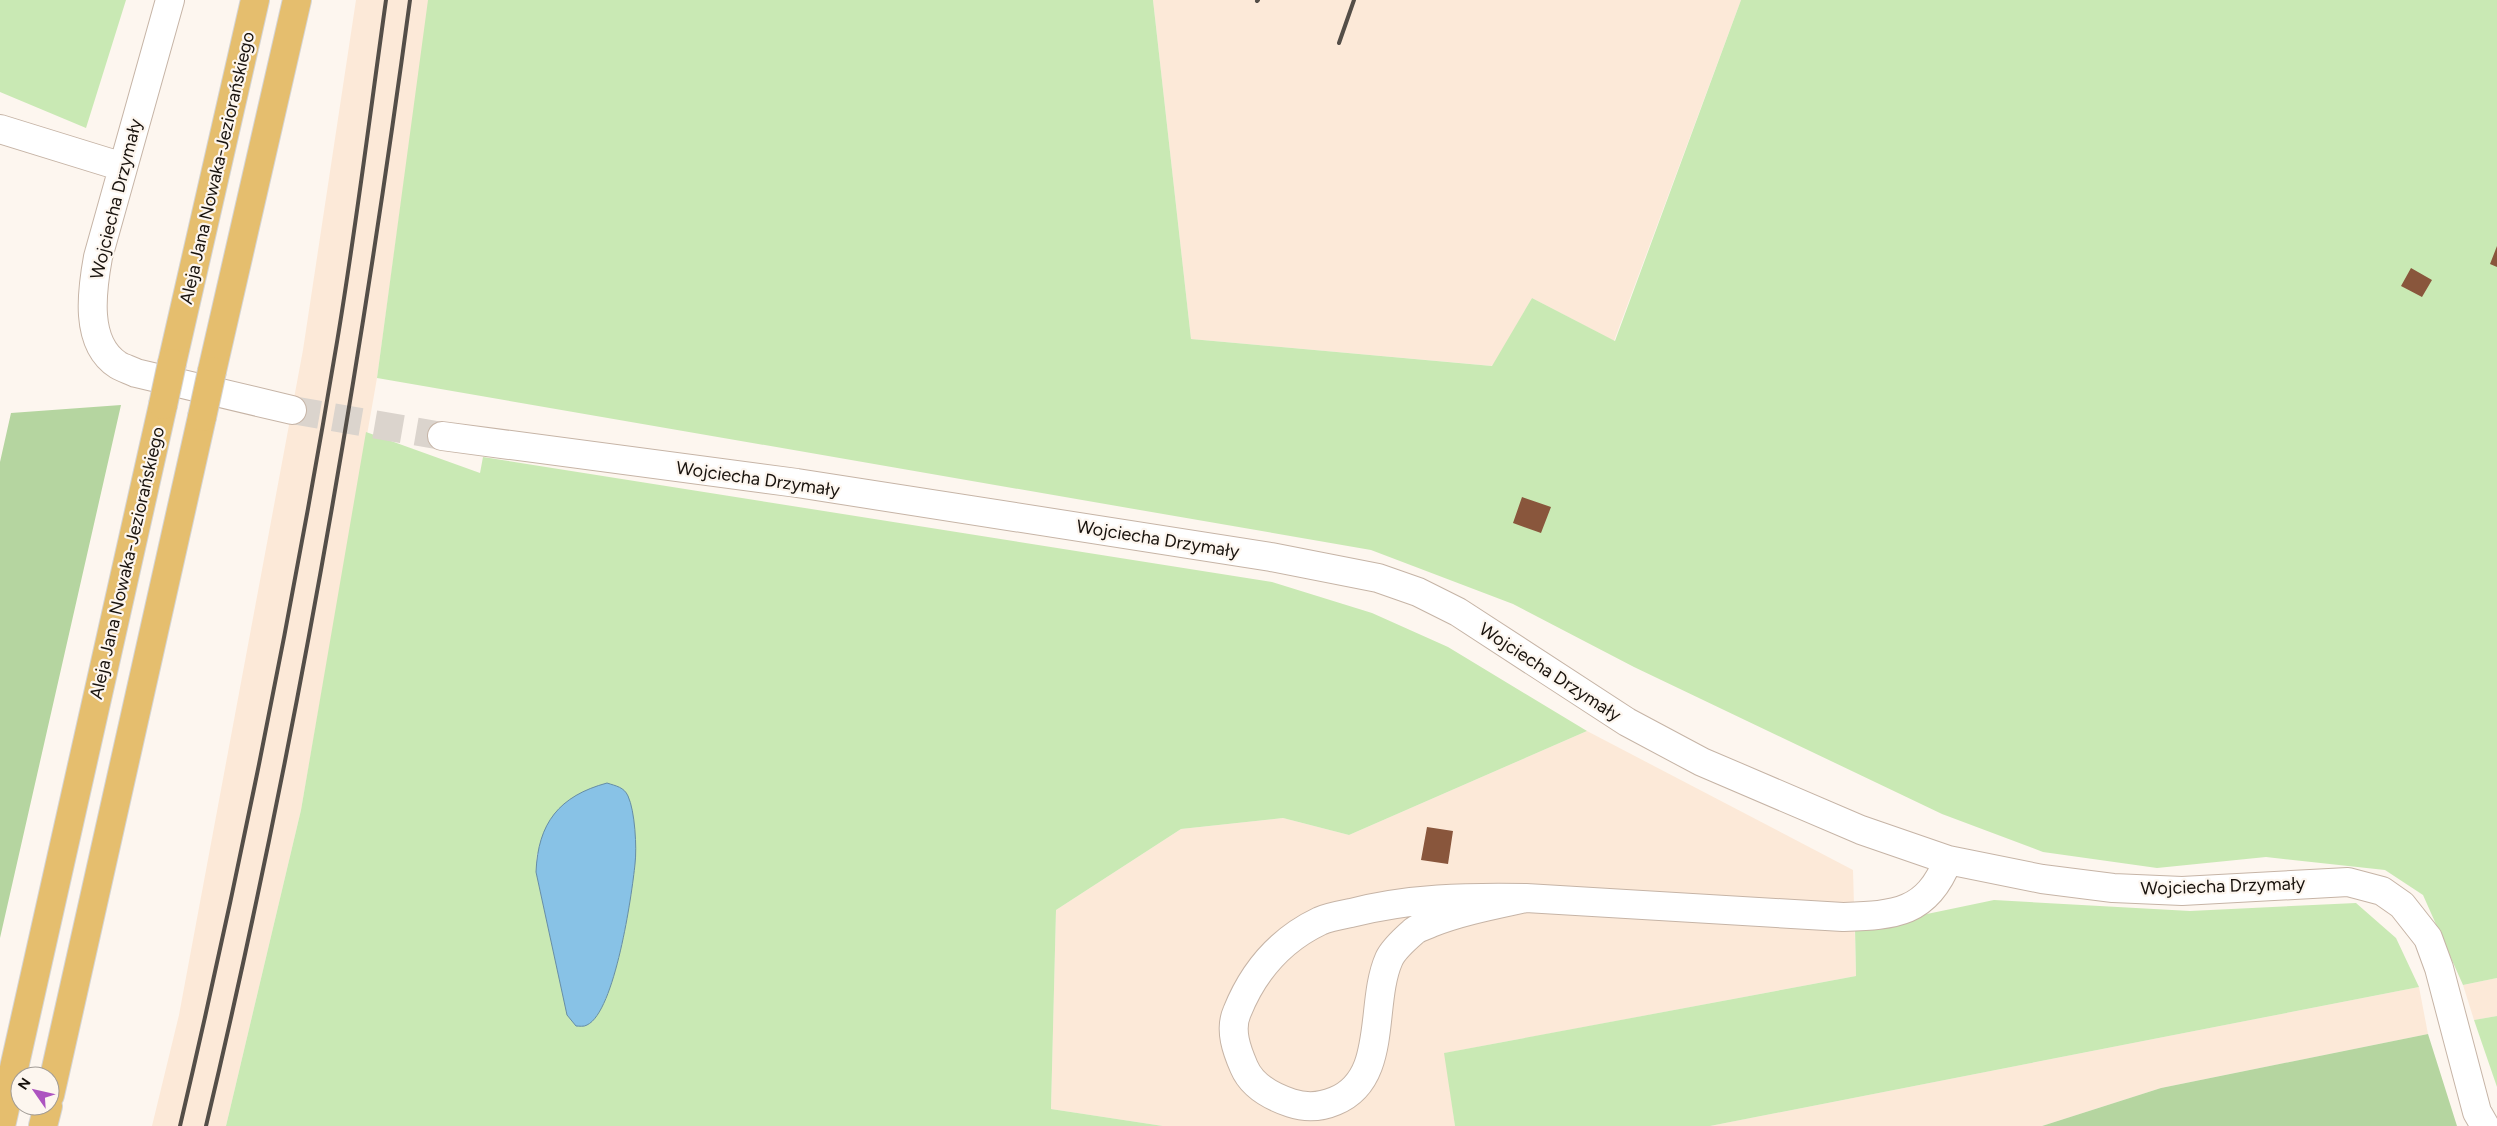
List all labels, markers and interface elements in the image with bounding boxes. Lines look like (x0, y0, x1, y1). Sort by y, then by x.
street label: Aleja Jana Nowaka-Jeziorańskiego (175, 30, 259, 306)
street label: Wojciecha Drzymały (85, 116, 147, 282)
street label: Aleja Jana Nowaka-Jeziorańskiego (85, 425, 169, 701)
street label: Wojciecha Drzymały (675, 457, 842, 501)
street label: Wojciecha Drzymały (1075, 515, 1242, 563)
street label: Wojciecha Drzymały (1475, 618, 1626, 726)
street label: Wojciecha Drzymały (2140, 872, 2306, 900)
north arrow (10, 1066, 60, 1116)
text: N (15, 1075, 35, 1093)

